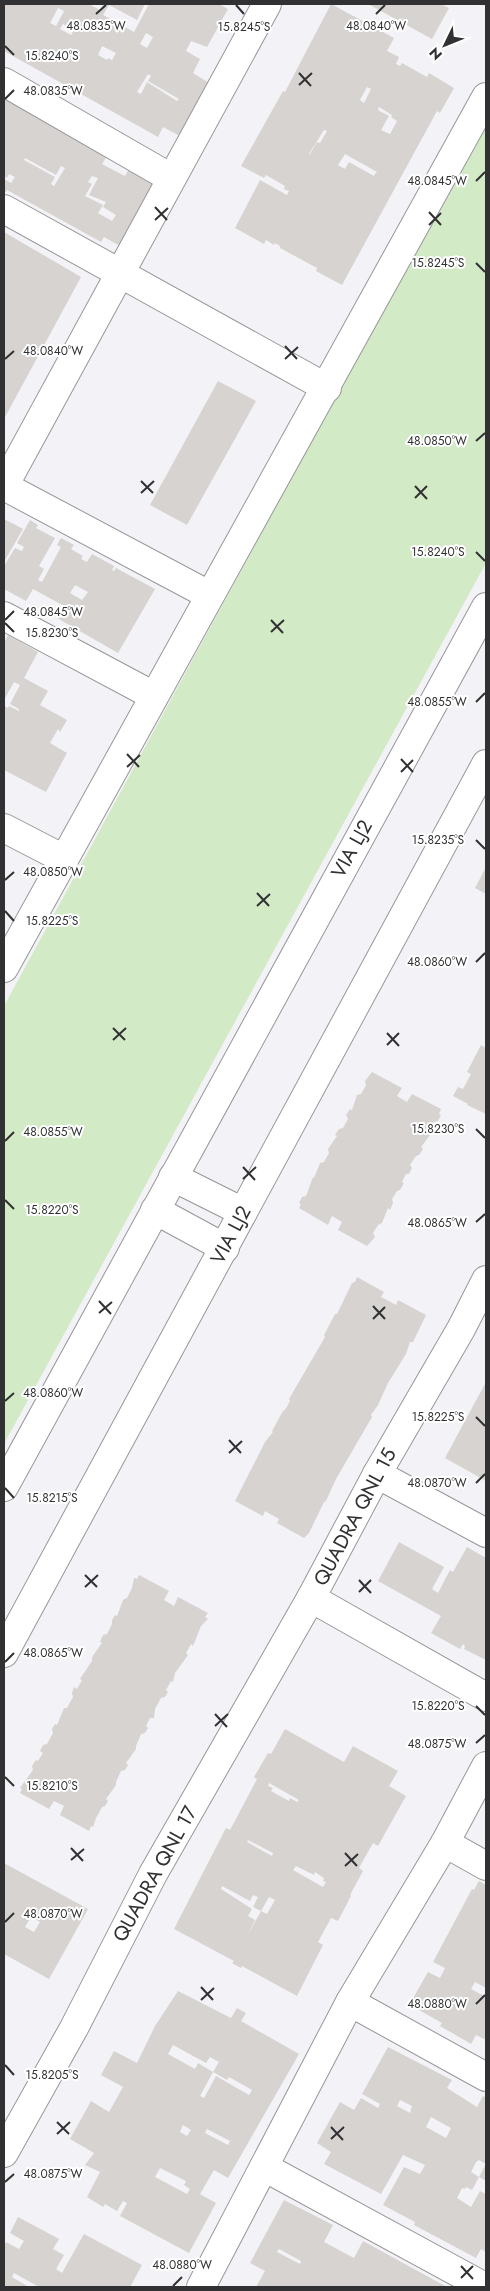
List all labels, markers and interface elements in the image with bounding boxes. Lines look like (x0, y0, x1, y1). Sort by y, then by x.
text: 48.0835°W (66, 17, 126, 35)
text: 48.0840°W (346, 17, 406, 35)
text: 15.8245°S (218, 18, 271, 36)
north arrow (420, 20, 470, 70)
text: N (424, 43, 447, 65)
text: 15.8240°S (25, 47, 79, 65)
text: 48.0835°W (23, 82, 83, 100)
text: 48.0845°W (407, 172, 467, 190)
text: 15.8245°S (412, 254, 465, 272)
text: 48.0840°W (23, 342, 83, 360)
text: 48.0850°W (407, 432, 467, 450)
text: 15.8240°S (411, 543, 465, 561)
text: 48.0845°W (23, 603, 83, 621)
text: 15.8230°S (26, 624, 79, 642)
text: 48.0855°W (407, 693, 467, 711)
street label: VIA LJ2 (324, 815, 380, 883)
text: 15.8235°S (412, 831, 465, 849)
text: 48.0850°W (23, 863, 83, 881)
text: 15.8225°S (26, 912, 79, 930)
text: 48.0860°W (407, 953, 467, 971)
text: 15.8230°S (412, 1120, 465, 1138)
text: 48.0855°W (23, 1123, 83, 1141)
text: 15.8220°S (25, 1201, 79, 1219)
street label: VIA LJ2 (204, 1201, 258, 1269)
text: 48.0865°W (407, 1214, 467, 1232)
text: 48.0860°W (23, 1384, 83, 1402)
text: 15.8225°S (412, 1408, 465, 1426)
street label: QUADRA QNL 15 (306, 1443, 404, 1591)
text: 48.0870°W (407, 1474, 467, 1492)
text: 15.8215°S (26, 1489, 78, 1507)
text: 48.0865°W (23, 1644, 83, 1662)
text: 15.8220°S (411, 1697, 465, 1715)
text: 48.0875°W (408, 1735, 467, 1753)
text: 15.8210°S (26, 1777, 78, 1795)
street label: QUADRA QNL 17 (106, 1800, 205, 1947)
text: 48.0870°W (23, 1905, 83, 1923)
text: 48.0880°W (407, 1995, 467, 2013)
text: 15.8205°S (25, 2066, 79, 2084)
text: 48.0875°W (24, 2165, 83, 2183)
text: 48.0880°W (152, 2256, 212, 2274)

